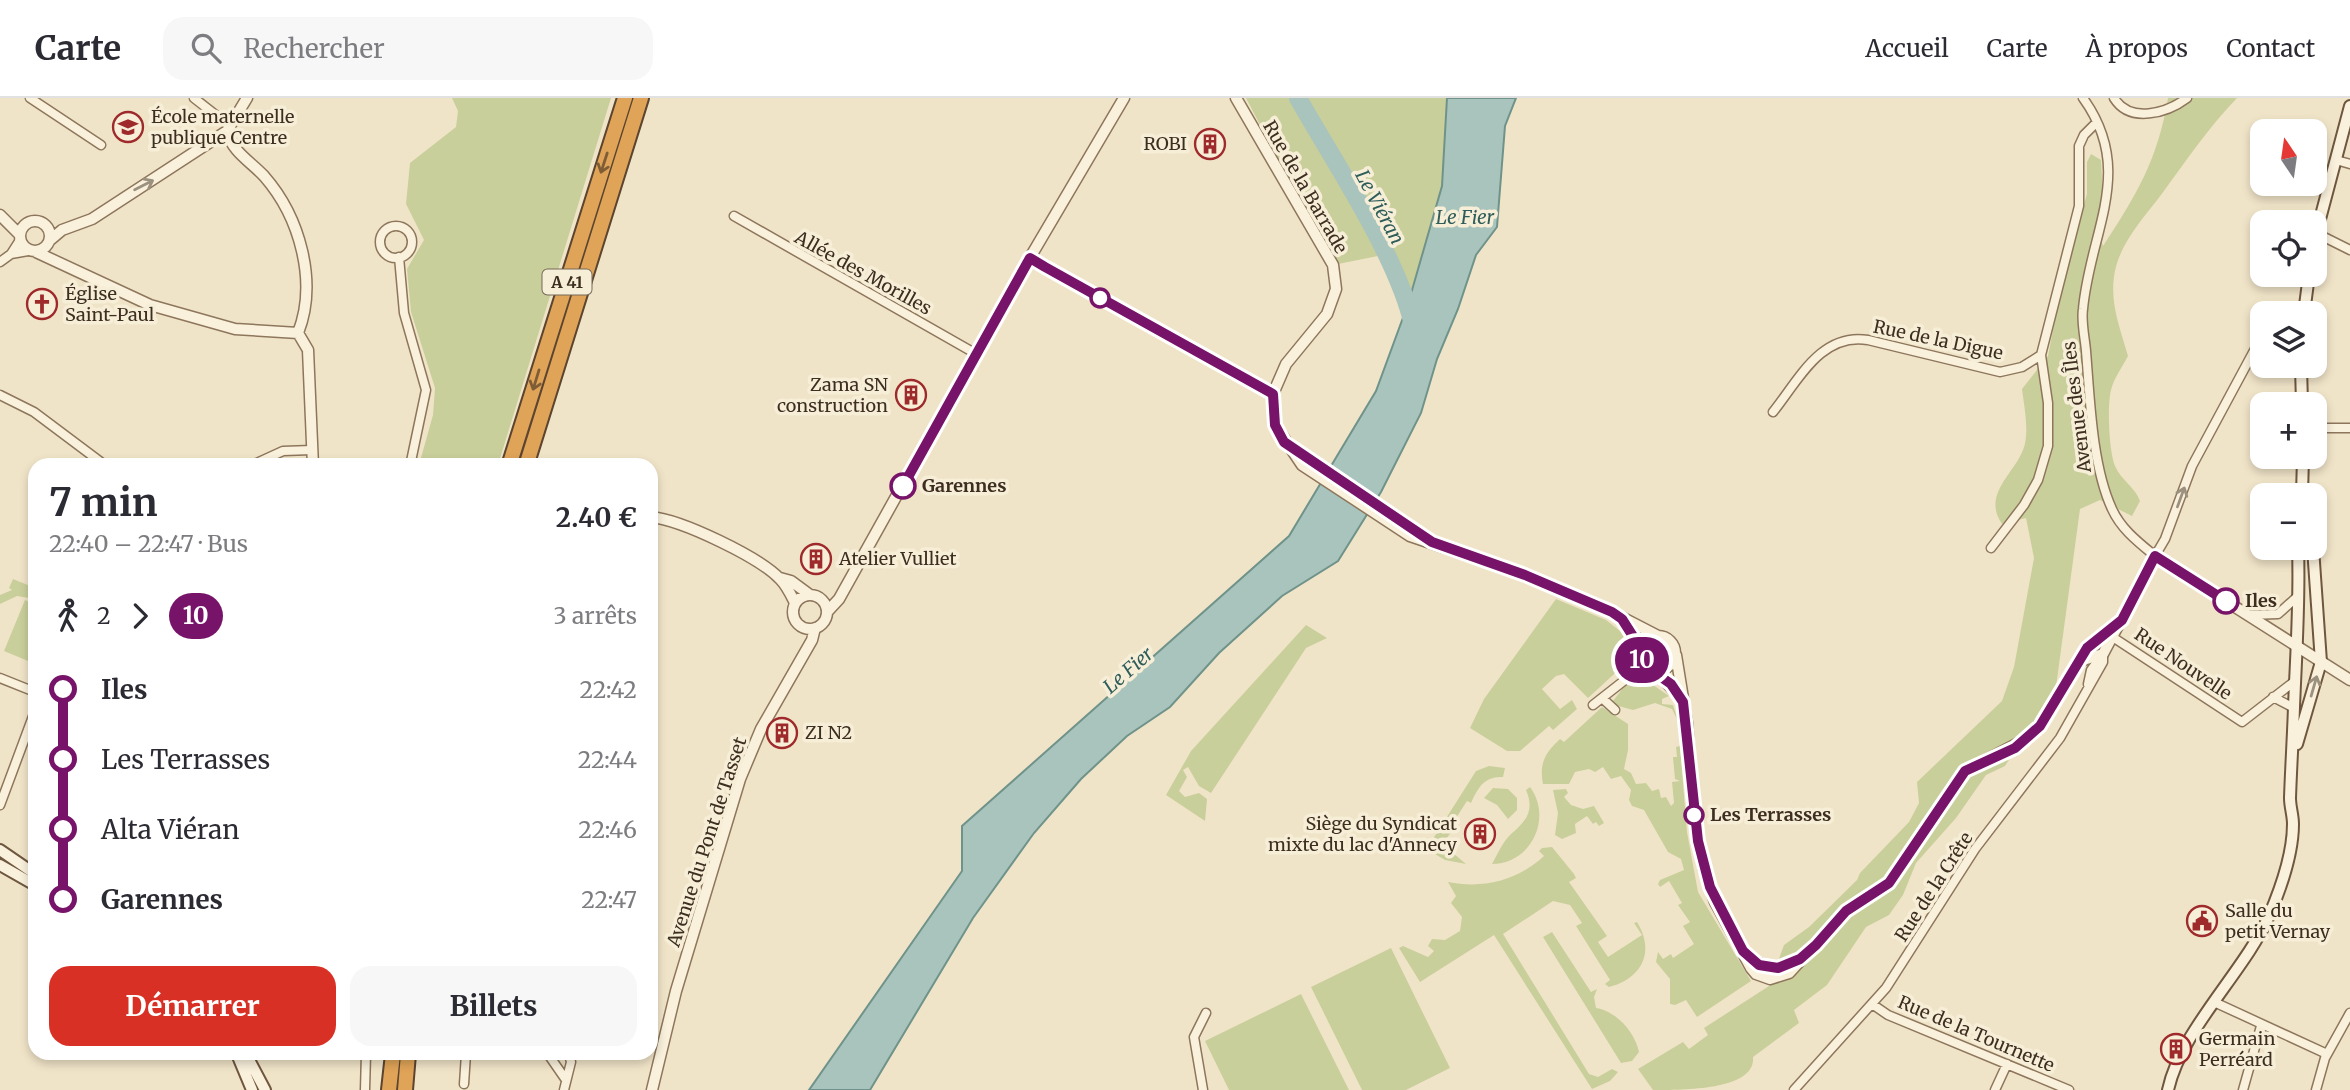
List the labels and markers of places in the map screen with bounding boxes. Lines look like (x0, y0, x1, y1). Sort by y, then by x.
place label: École maternelle publique Centre (151, 105, 295, 149)
school or university icon: École maternelle publique Centre (111, 110, 145, 144)
building icon: ROBI (1193, 127, 1227, 161)
place label: ROBI (1144, 132, 1187, 155)
place label: Église Saint-Paul (65, 282, 155, 326)
church icon: Église Saint-Paul (25, 287, 59, 321)
unlabelled marker (1090, 288, 1110, 308)
place label: Zama SN construction (777, 373, 888, 417)
building icon: Zama SN construction (894, 378, 928, 412)
marker: Garennes (890, 473, 916, 499)
place label: Garennes (922, 474, 1006, 497)
building icon: Atelier Vulliet (799, 542, 833, 576)
place label: Atelier Vulliet (838, 547, 956, 570)
marker: Iles (2213, 588, 2239, 614)
place label: Iles (2245, 589, 2277, 612)
building icon: ZI N2 (765, 716, 799, 750)
place label: ZI N2 (805, 721, 852, 744)
place label: Les Terrasses (1710, 803, 1831, 826)
marker: Les Terrasses (1684, 805, 1704, 825)
place label: Siège du Syndicat mixte du lac d'Annecy (1268, 812, 1458, 856)
building icon: Siège du Syndicat mixte du lac d'Annecy (1463, 817, 1497, 851)
place label: Salle du petit Vernay (2225, 899, 2331, 943)
public building icon: Salle du petit Vernay (2185, 904, 2219, 938)
place label: Germain Perréard (2199, 1027, 2275, 1071)
building icon: Germain Perréard (2159, 1032, 2193, 1066)

